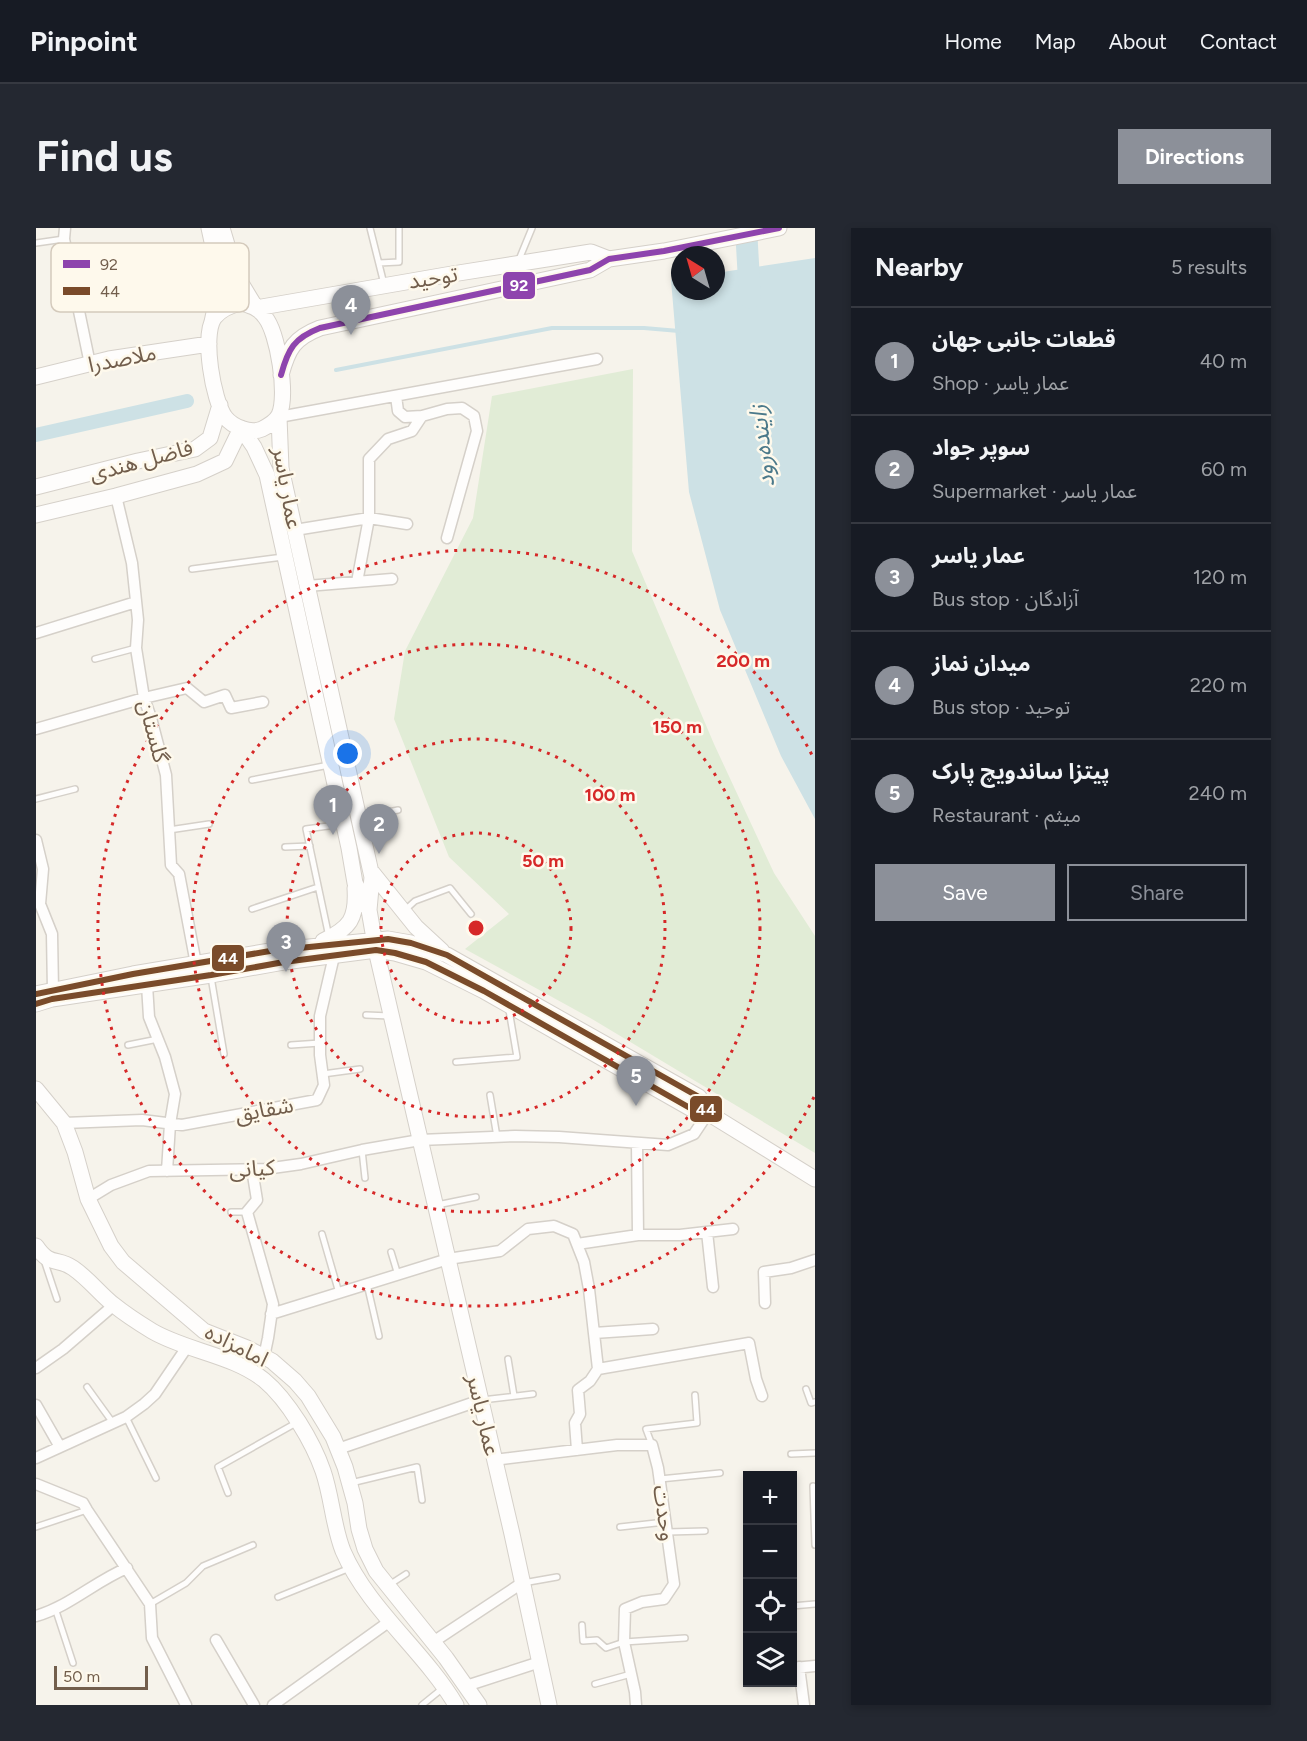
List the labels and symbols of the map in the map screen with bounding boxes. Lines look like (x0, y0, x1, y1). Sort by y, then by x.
legend (51, 243, 249, 312)
north arrow (671, 246, 725, 300)
text: 92 (100, 255, 118, 274)
street label: توحید (406, 260, 460, 295)
line badge: 92 (502, 271, 536, 300)
text: 92 (510, 276, 528, 295)
text: 44 (100, 282, 120, 301)
pin: 4 (332, 285, 370, 335)
street label: ملاصدرا (86, 339, 159, 378)
water label: زاینده‌رود (743, 403, 780, 489)
street label: فاضل هندی (86, 434, 196, 487)
street label: عمار یاسر (267, 444, 308, 531)
text: 200 m (716, 650, 770, 672)
street label: گلستان (132, 697, 175, 766)
text: 150 m (652, 716, 702, 738)
your location (333, 739, 362, 768)
text: 100 m (585, 784, 635, 806)
pin: 1 (314, 786, 352, 835)
pin: 2 (360, 804, 398, 854)
text: 50 m (522, 850, 564, 872)
centre of rings (466, 918, 486, 938)
pin: 3 (266, 922, 306, 972)
line badge: 44 (211, 944, 245, 972)
text: 44 (218, 949, 238, 968)
pin: 5 (616, 1056, 656, 1106)
street label: شقایق (233, 1091, 295, 1128)
line badge: 44 (689, 1095, 723, 1123)
text: 44 (696, 1100, 716, 1119)
street label: کیانی (228, 1154, 277, 1183)
street label: امامزاده (201, 1318, 273, 1373)
street label: عمار یاسر (461, 1371, 506, 1458)
street label: وحدت (647, 1483, 682, 1543)
scale bar (54, 1663, 148, 1690)

